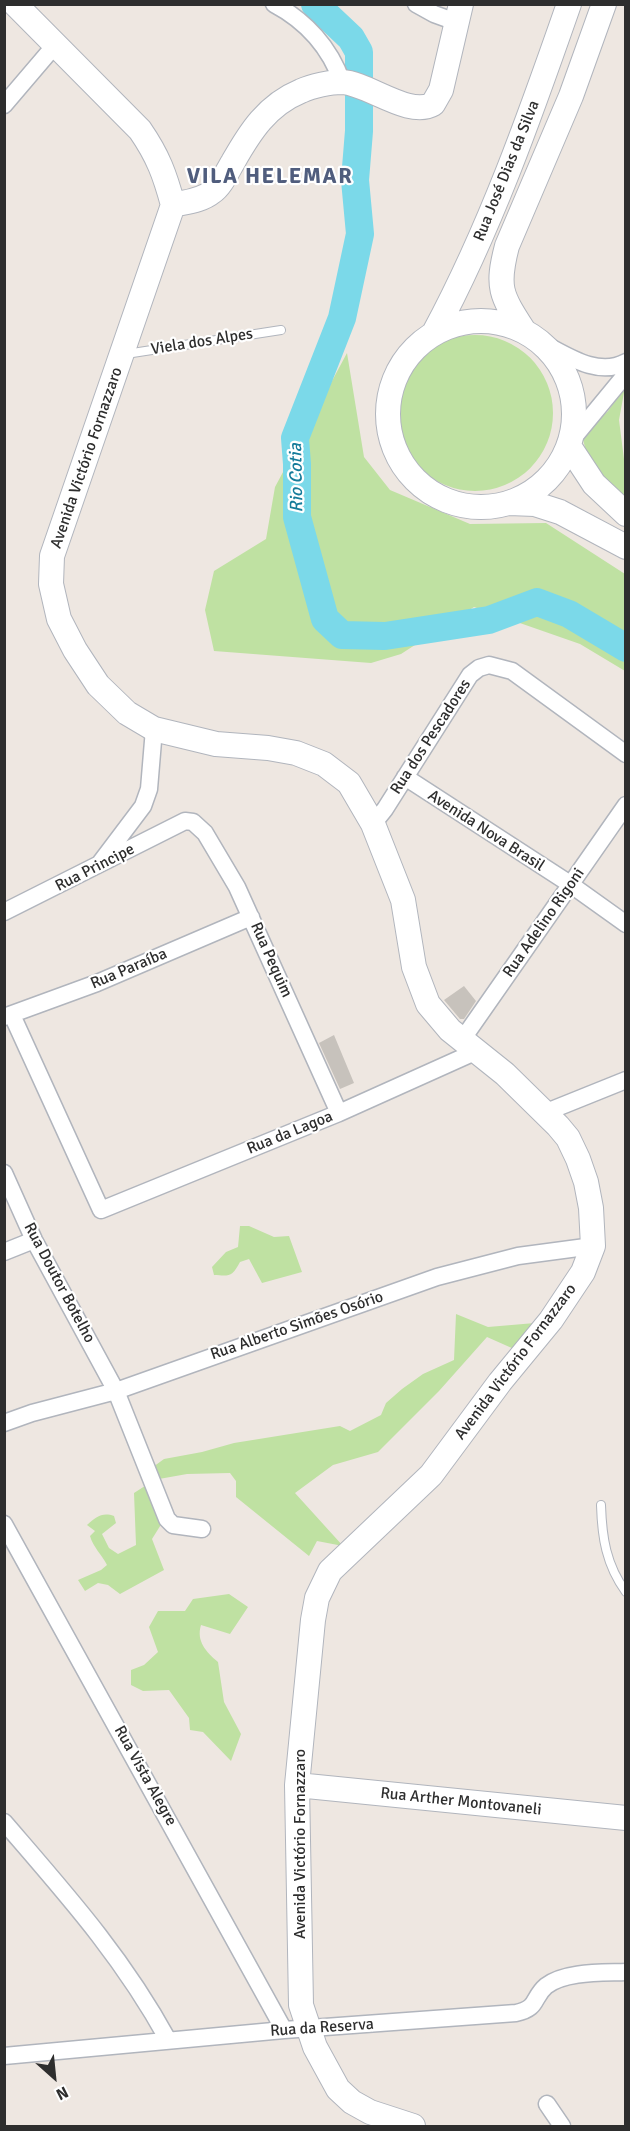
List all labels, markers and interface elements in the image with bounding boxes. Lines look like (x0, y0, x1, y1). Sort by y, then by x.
street label: Rua José Dias da Silva (470, 98, 544, 244)
district label: VILA HELEMAR (187, 164, 353, 190)
street label: Viela dos Alpes (150, 324, 254, 360)
street label: Avenida Victório Fornazzaro (47, 365, 127, 551)
water label: Rio Cotia (286, 443, 308, 513)
street label: Rua dos Pescadores (387, 676, 475, 798)
street label: Avenida Nova Brasil (424, 786, 548, 876)
street label: Rua Principe (52, 840, 138, 896)
street label: Rua Adelino Rigoni (499, 865, 589, 981)
street label: Rua Pequim (246, 919, 296, 1001)
street label: Rua Paraíba (88, 944, 170, 994)
street label: Rua da Lagoa (244, 1107, 336, 1159)
street label: Rua Doutor Botelho (19, 1220, 99, 1346)
street label: Avenida Victório Fornazzaro (451, 1280, 581, 1444)
street label: Rua Alberto Simões Osório (208, 1287, 386, 1365)
street label: Rua Vista Alegre (110, 1723, 180, 1829)
street label: Avenida Victório Fornazzaro (291, 1749, 311, 1939)
street label: Rua Arther Montovaneli (379, 1784, 543, 1820)
street label: Rua da Reserva (270, 2015, 374, 2041)
north arrow (24, 2047, 84, 2107)
text: N (53, 2082, 72, 2104)

